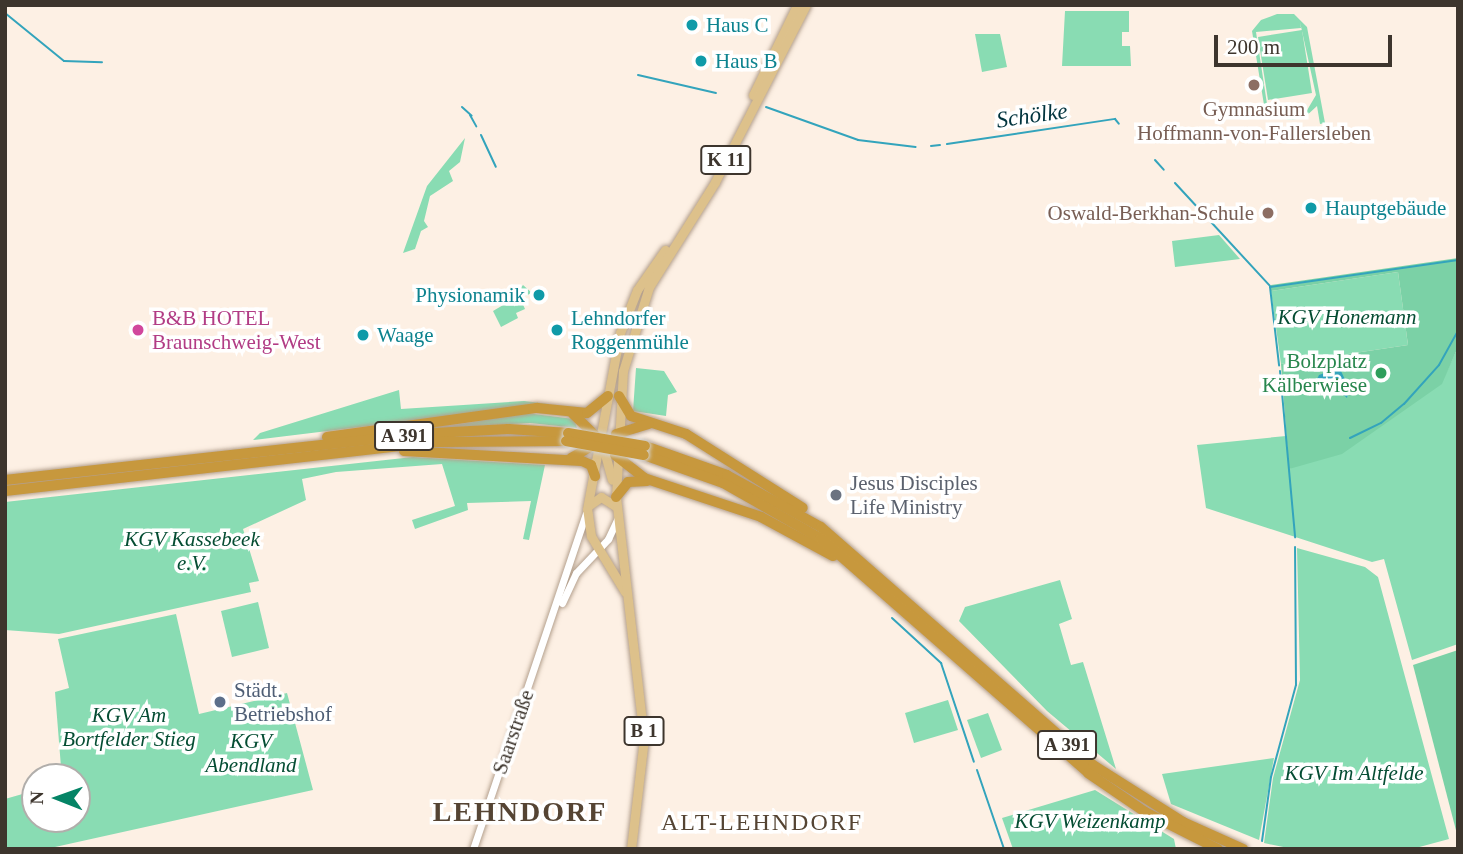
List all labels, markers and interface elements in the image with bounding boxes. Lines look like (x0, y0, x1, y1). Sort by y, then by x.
place label: Haus C (706, 12, 768, 38)
marker: Haus C (684, 17, 700, 33)
scale bar (1218, 21, 1396, 65)
text: 200 m (1227, 35, 1280, 59)
place label: Haus B (715, 48, 777, 74)
marker: Haus B (693, 53, 709, 69)
marker: Gymnasium Hoffmann-von-Fallersleben (1246, 77, 1262, 93)
place label: Gymnasium Hoffmann-von-Fallersleben (1137, 96, 1371, 146)
water label: Schölke (995, 97, 1069, 135)
road number: K 11 (700, 144, 752, 176)
place label: Hauptgebäude (1325, 195, 1446, 221)
place label: Oswald-Berkhan-Schule (1048, 200, 1254, 226)
marker: Hauptgebäude (1303, 200, 1319, 216)
marker: Oswald-Berkhan-Schule (1260, 205, 1276, 221)
place label: Physionamik (415, 282, 525, 308)
marker: Physionamik (531, 287, 547, 303)
park label: KGV Honemann (1277, 304, 1417, 330)
place label: B&B HOTEL Braunschweig-West (152, 305, 321, 355)
place label: Lehndorfer Roggenmühle (571, 305, 689, 355)
marker: B&B HOTEL Braunschweig-West (130, 322, 146, 338)
place label: Waage (377, 322, 434, 348)
marker: Lehndorfer Roggenmühle (549, 322, 565, 338)
marker: Waage (355, 327, 371, 343)
place label: Bolzplatz Kälberwiese (1262, 348, 1367, 398)
marker: Bolzplatz Kälberwiese (1373, 365, 1389, 381)
road number: A 391 (372, 420, 436, 452)
place label: Jesus Disciples Life Ministry (850, 470, 978, 520)
marker: Jesus Disciples Life Ministry (828, 487, 844, 503)
park label: KGV Kassebeek e.V. (124, 526, 260, 576)
place label: Städt. Betriebshof (234, 677, 332, 727)
street label: Saarstraße (487, 687, 539, 777)
marker: Städt. Betriebshof (212, 694, 228, 710)
park label: KGV Am Bortfelder Stieg (62, 702, 196, 752)
road number: B 1 (623, 716, 665, 746)
park label: KGV Abendland (206, 728, 296, 778)
road number: A 391 (1036, 730, 1098, 760)
park label: KGV Im Altfelde (1284, 760, 1424, 786)
north arrow (21, 763, 91, 833)
text: N (26, 791, 47, 805)
district label: LEHNDORF (434, 795, 606, 829)
park label: KGV Weizenkamp (1014, 808, 1166, 834)
district label: ALT-LEHNDORF (662, 809, 862, 837)

